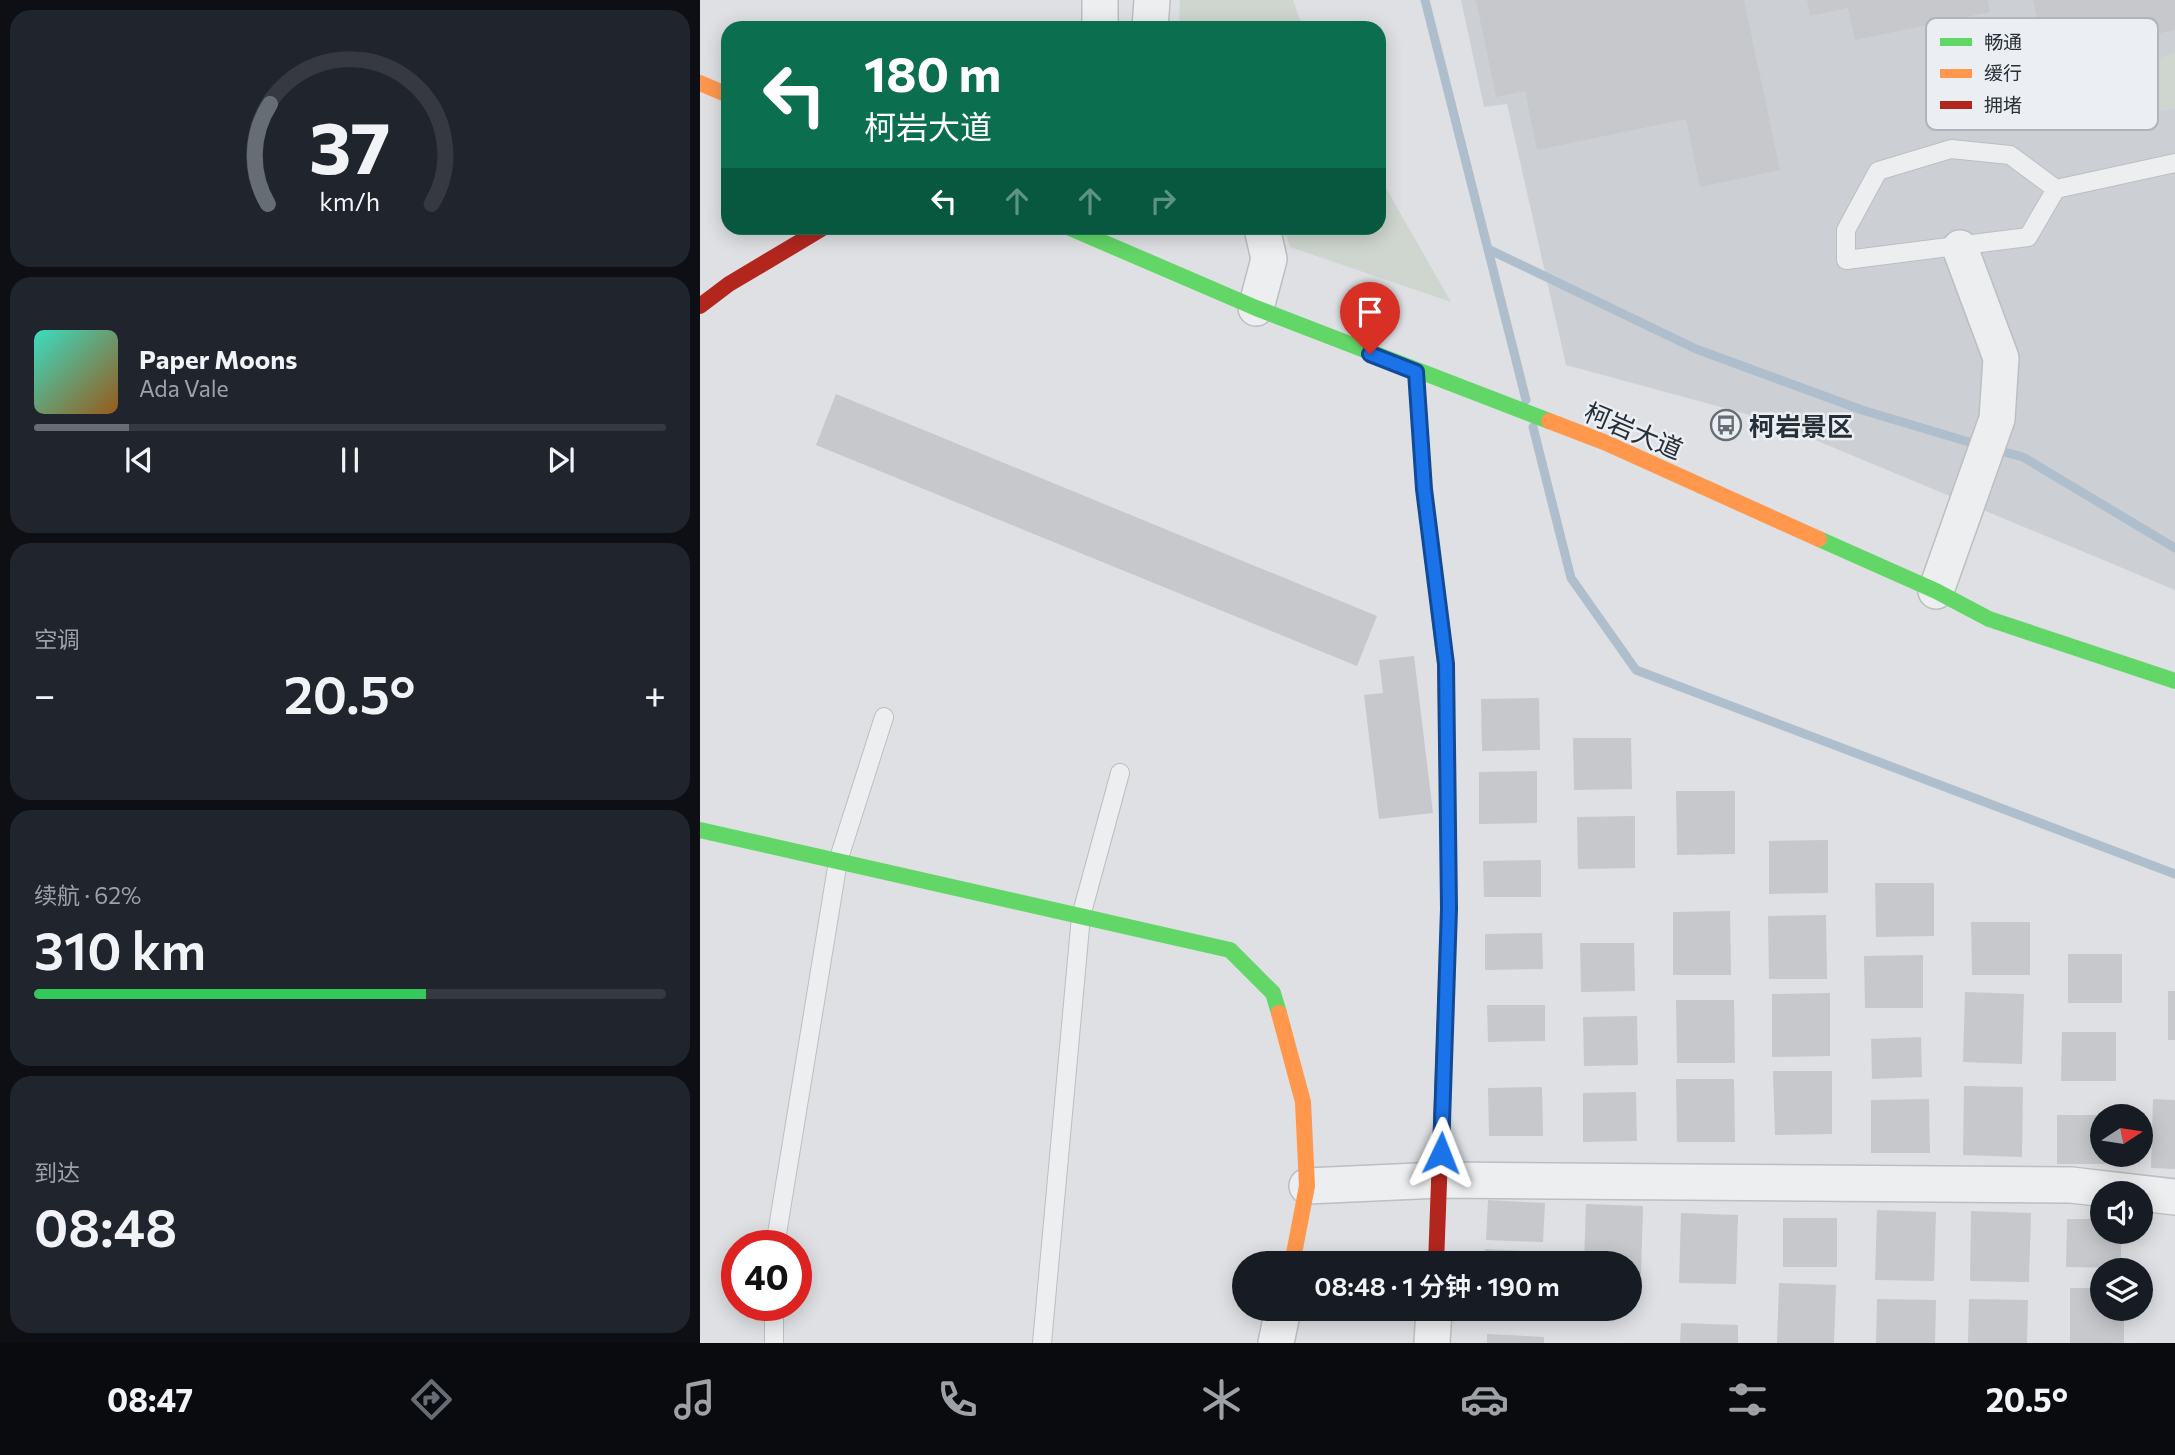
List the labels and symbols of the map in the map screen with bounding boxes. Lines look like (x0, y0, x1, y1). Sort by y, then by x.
legend (1926, 18, 2158, 130)
text: 畅通 (1984, 30, 2022, 53)
text: 缓行 (1984, 61, 2022, 84)
text: 拥堵 (1984, 93, 2022, 116)
pin (1340, 282, 1400, 354)
street label: 柯岩大道 (1580, 395, 1688, 465)
bus stop icon: 柯岩景区 (1709, 408, 1743, 442)
place label: 柯岩景区 (1749, 410, 1853, 441)
north arrow (2090, 1104, 2152, 1167)
position arrow (1404, 1116, 1478, 1190)
speed limit sign: 40 (721, 1230, 812, 1321)

